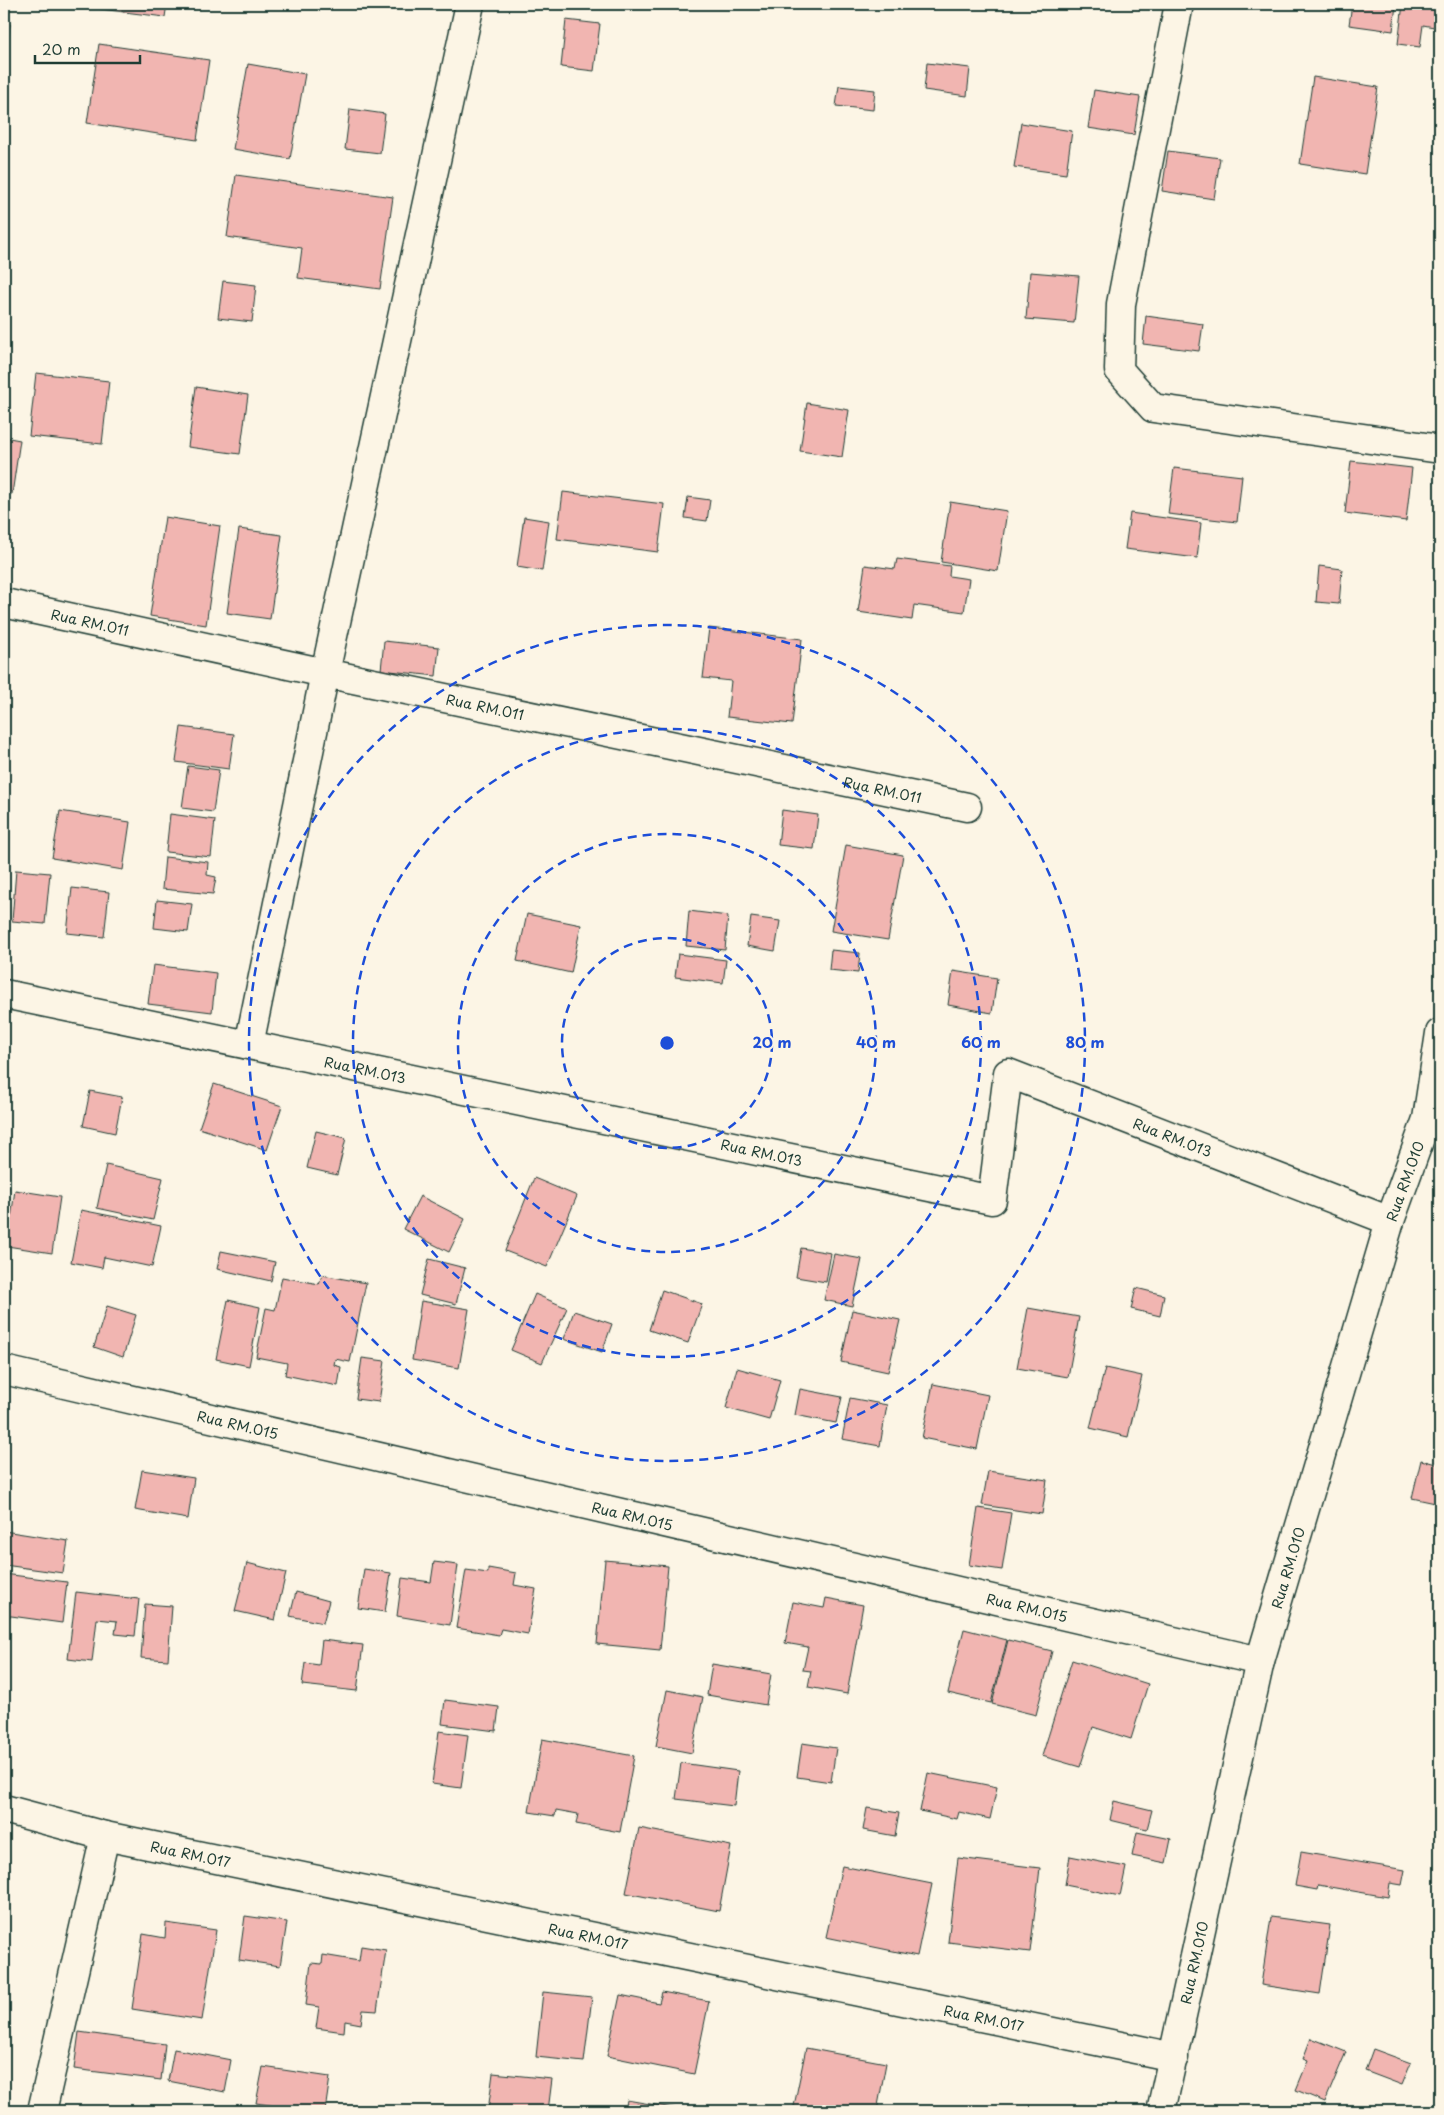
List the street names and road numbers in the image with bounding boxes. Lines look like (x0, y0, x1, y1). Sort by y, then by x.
street label: Rua RM.011 (49, 603, 131, 640)
street label: Rua RM.011 (444, 688, 526, 725)
street label: Rua RM.011 (841, 771, 923, 808)
street label: Rua RM.013 (322, 1051, 408, 1088)
street label: Rua RM.013 (1130, 1112, 1215, 1162)
street label: Rua RM.013 (719, 1133, 805, 1171)
street label: Rua RM.010 (1380, 1138, 1429, 1224)
street label: Rua RM.015 (195, 1405, 281, 1444)
street label: Rua RM.015 (590, 1496, 675, 1535)
street label: Rua RM.010 (1266, 1524, 1310, 1611)
street label: Rua RM.015 (984, 1587, 1070, 1627)
street label: Rua RM.017 (149, 1835, 233, 1872)
street label: Rua RM.017 (546, 1917, 631, 1955)
street label: Rua RM.010 (1174, 1919, 1213, 2006)
street label: Rua RM.017 (942, 1999, 1026, 2036)

